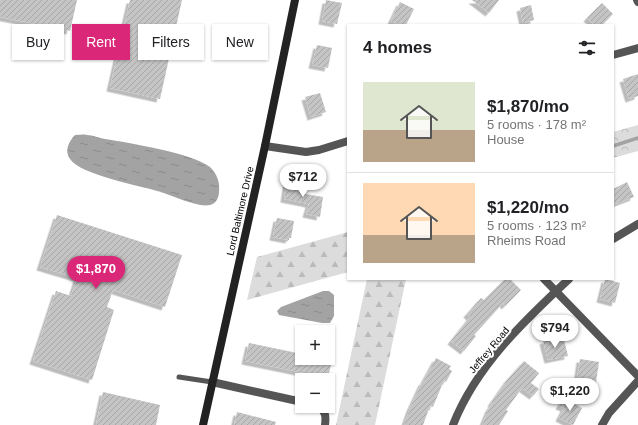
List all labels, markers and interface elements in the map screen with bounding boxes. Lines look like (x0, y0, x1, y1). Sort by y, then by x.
chip: Buy (12, 24, 64, 60)
chip: Rent (72, 24, 130, 60)
chip: Filters (138, 24, 204, 60)
chip: New (212, 24, 268, 60)
icon: filters (576, 37, 598, 59)
text: 4 homes (363, 38, 432, 57)
text: $1,870/mo (487, 97, 569, 116)
icon: home (395, 98, 443, 146)
text: 5 rooms · 178 m² (487, 117, 586, 132)
text: House (487, 132, 525, 147)
pin: $712 (279, 164, 327, 198)
street label: Lord Baltimore Drive (224, 165, 256, 257)
text: $712 (289, 169, 317, 184)
text: $1,220/mo (487, 198, 569, 217)
icon: home (395, 199, 443, 247)
text: 5 rooms · 123 m² (487, 218, 586, 233)
text: Rheims Road (487, 233, 566, 248)
pin: $1,870 (63, 256, 129, 290)
text: $1,870 (76, 261, 116, 276)
pin: $794 (531, 315, 579, 349)
text: $794 (541, 320, 569, 335)
map controls (295, 325, 335, 413)
button: + (295, 325, 335, 365)
street label: Jeffrey Road (467, 325, 511, 375)
button: − (295, 373, 335, 413)
pin: $1,220 (537, 378, 603, 412)
text: $1,220 (550, 383, 590, 398)

